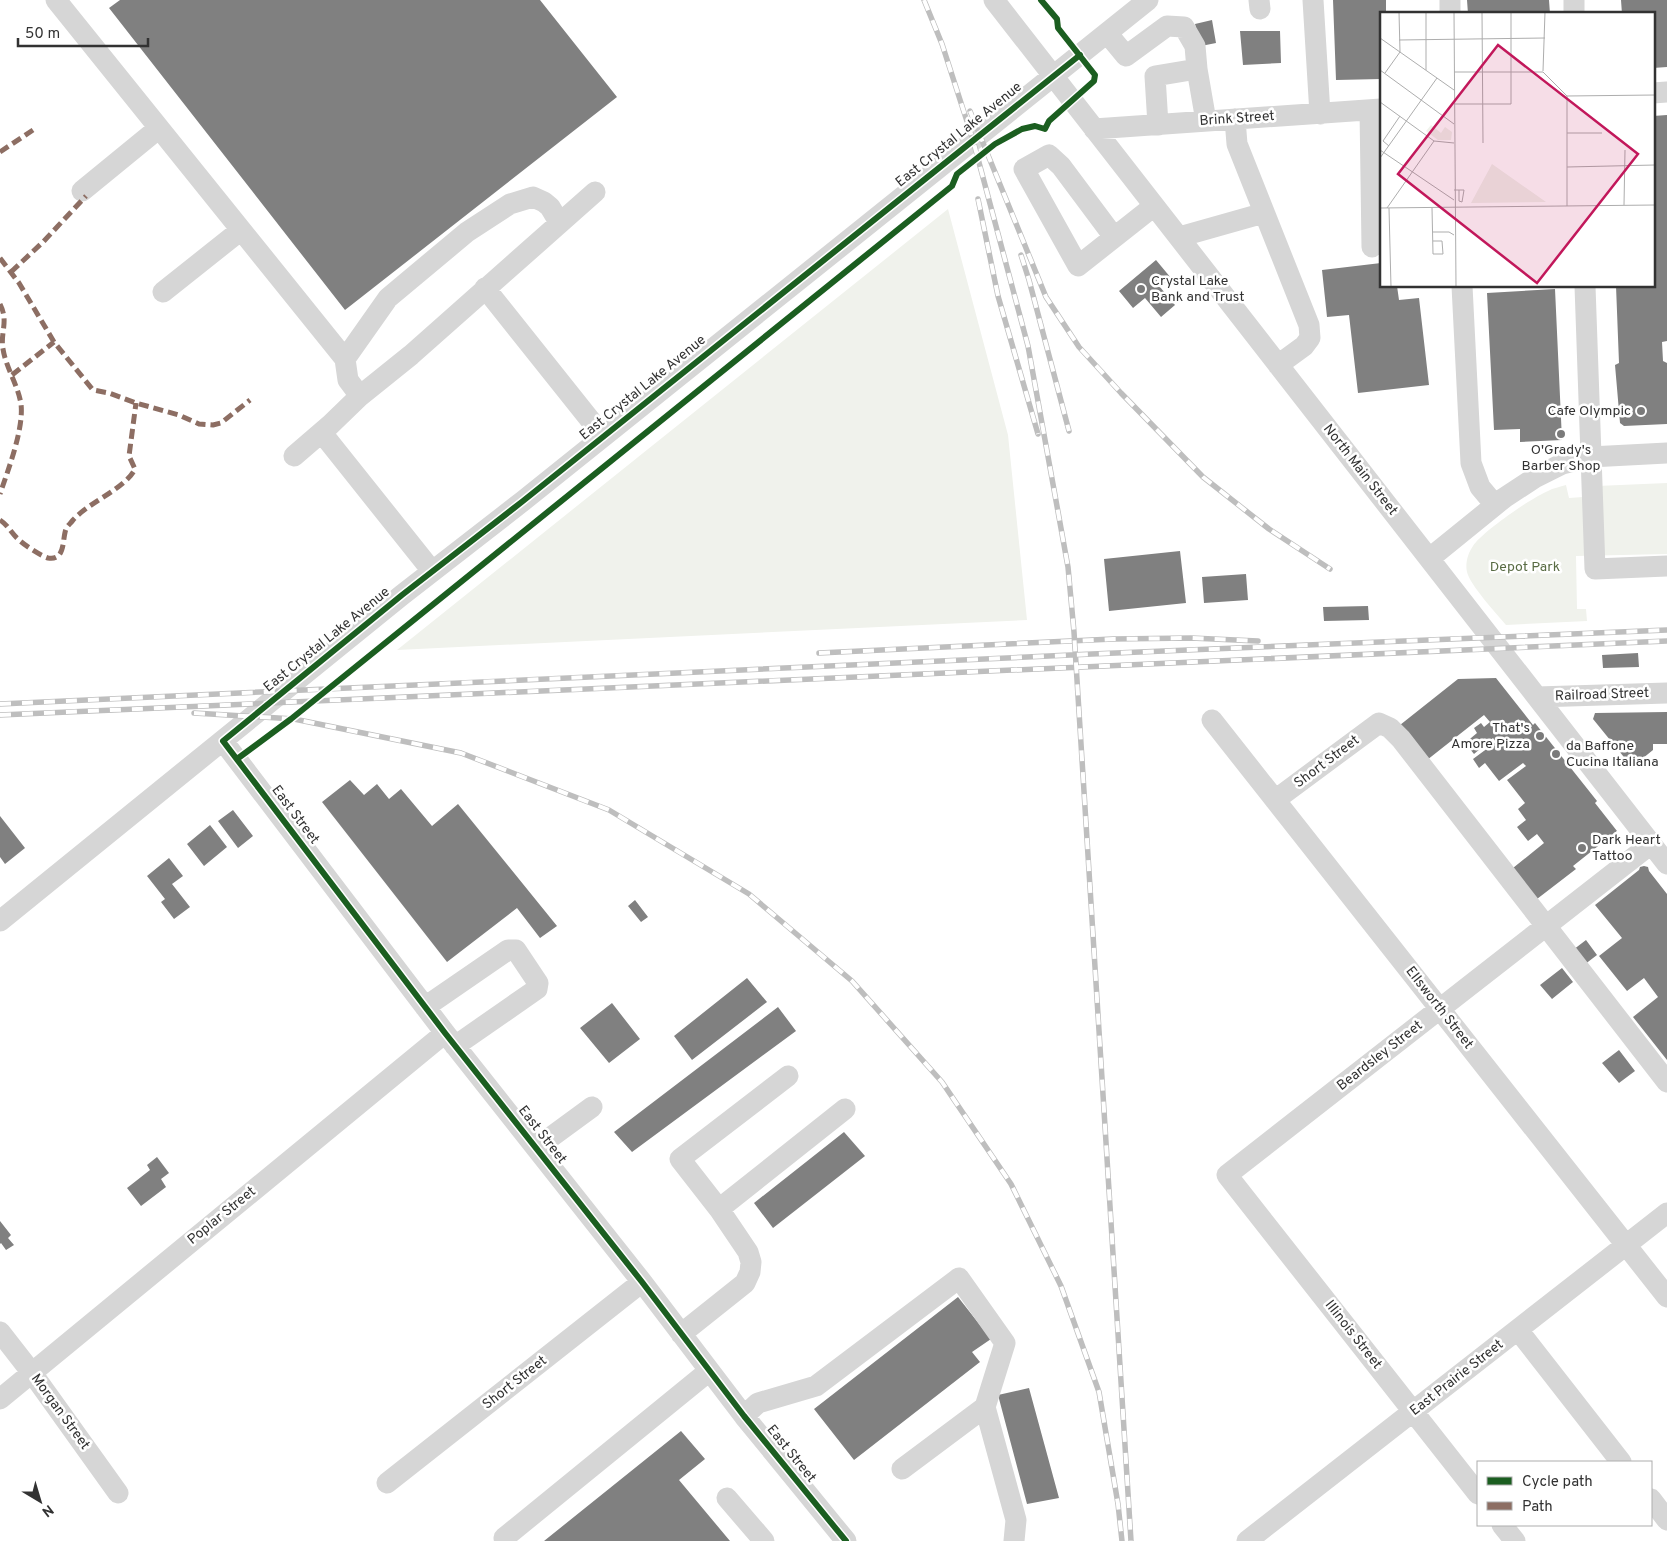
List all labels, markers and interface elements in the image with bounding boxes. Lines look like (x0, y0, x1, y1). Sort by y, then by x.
inset map (1380, 12, 1654, 288)
scale bar (18, 15, 148, 47)
text: 50 m (25, 25, 60, 44)
street label: East Crystal Lake Avenue (892, 79, 1026, 191)
street label: Brink Street (1199, 108, 1275, 130)
place label: Crystal Lake Bank and Trust (1151, 273, 1245, 306)
marker: Crystal Lake Bank and Trust (1135, 283, 1147, 295)
street label: East Crystal Lake Avenue (576, 332, 710, 444)
place label: Cafe Olympic (1548, 403, 1631, 420)
marker: Cafe Olympic (1635, 405, 1647, 417)
street label: North Main Street (1319, 421, 1401, 519)
marker: O'Grady's Barber Shop (1555, 428, 1567, 440)
place label: O'Grady's Barber Shop (1522, 442, 1601, 475)
park label: Depot Park (1490, 559, 1560, 576)
street label: East Crystal Lake Avenue (260, 584, 394, 696)
street label: Railroad Street (1555, 685, 1649, 705)
place label: That's Amore Pizza (1451, 720, 1530, 753)
marker: That's Amore Pizza (1534, 730, 1546, 742)
street label: Short Street (1291, 732, 1363, 792)
place label: da Baffone Cucina Italiana (1566, 738, 1659, 771)
marker: da Baffone Cucina Italiana (1550, 748, 1562, 760)
street label: East Street (267, 782, 323, 848)
place label: Dark Heart Tattoo (1592, 832, 1661, 865)
marker: Dark Heart Tattoo (1576, 842, 1588, 854)
street label: Ellsworth Street (1401, 963, 1477, 1053)
street label: Beardsley Street (1334, 1017, 1426, 1095)
street label: East Street (514, 1102, 570, 1168)
street label: Poplar Street (184, 1183, 260, 1249)
street label: Illinois Street (1321, 1297, 1385, 1373)
street label: East Prairie Street (1407, 1336, 1507, 1420)
street label: Short Street (479, 1353, 551, 1413)
street label: Morgan Street (27, 1371, 93, 1453)
street label: East Street (763, 1422, 819, 1486)
legend (1477, 1461, 1652, 1526)
text: Cycle path (1522, 1473, 1593, 1492)
north arrow (15, 1476, 65, 1526)
text: Path (1522, 1498, 1553, 1517)
text: N (38, 1500, 56, 1520)

